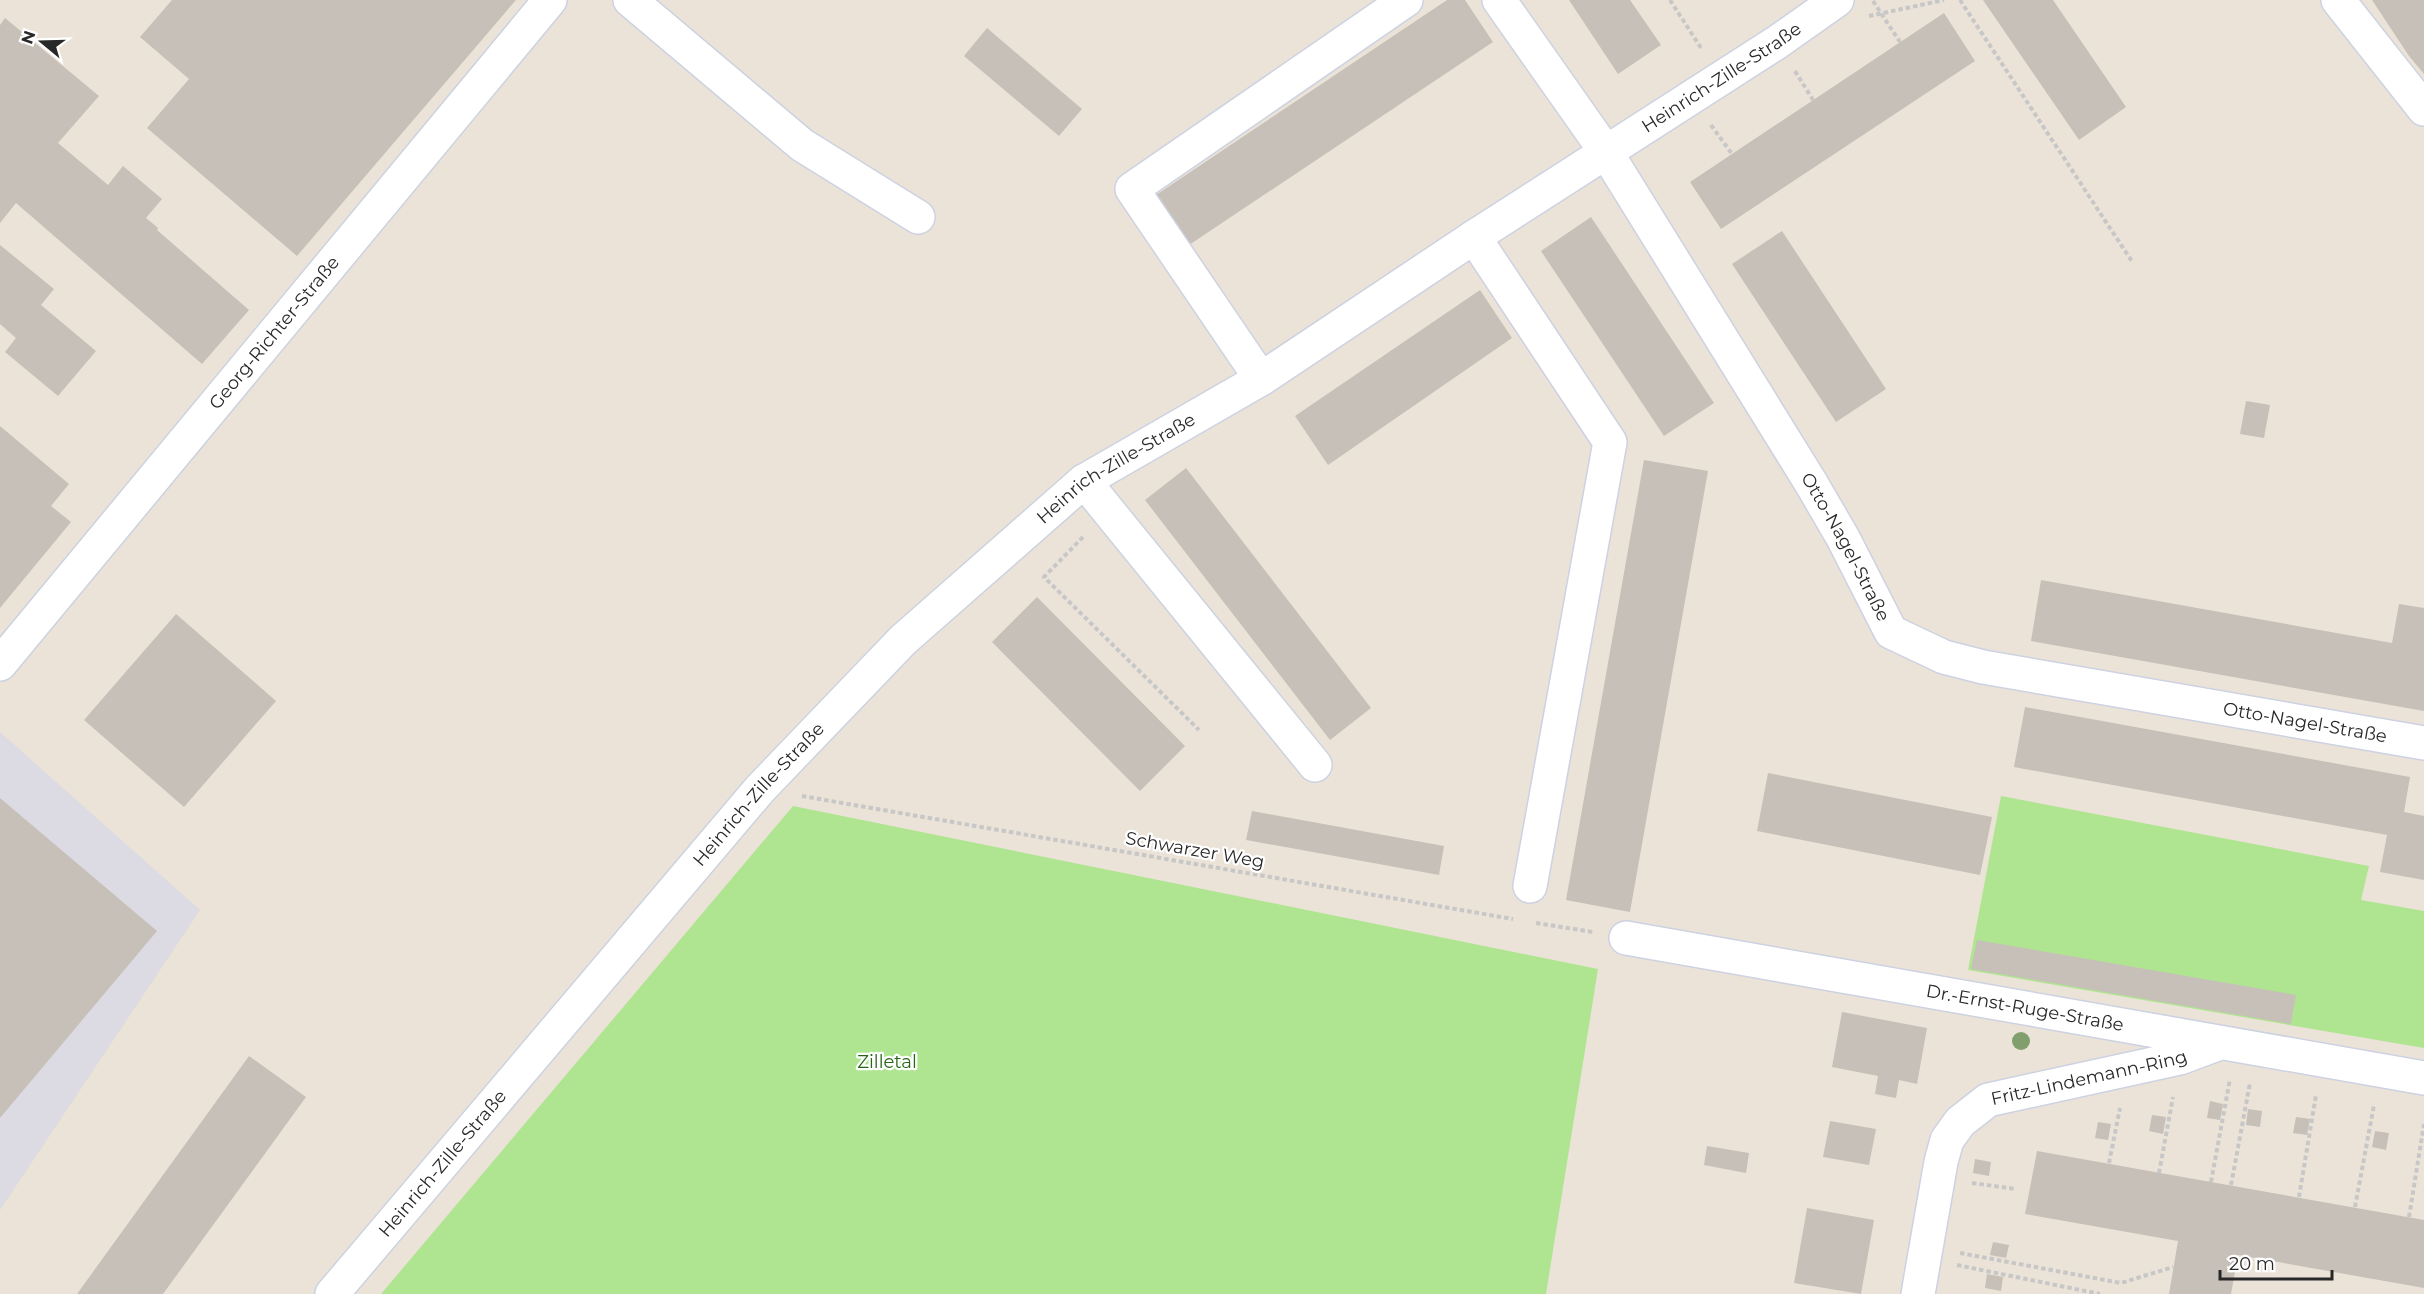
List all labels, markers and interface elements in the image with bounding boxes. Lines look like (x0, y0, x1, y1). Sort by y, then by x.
north arrow (12, 12, 72, 72)
street label: Heinrich-Zille-Straße (1637, 18, 1806, 137)
text: N (17, 28, 39, 46)
street label: Georg-Richter-Straße (205, 252, 344, 414)
street label: Heinrich-Zille-Straße (1032, 408, 1199, 528)
street label: Otto-Nagel-Straße (1796, 469, 1895, 625)
street label: Otto-Nagel-Straße (2221, 698, 2389, 747)
street label: Heinrich-Zille-Straße (688, 718, 829, 871)
street label: Schwarzer Weg (1124, 827, 1266, 873)
street label: Dr.-Ernst-Ruge-Straße (1924, 980, 2126, 1036)
street label: Fritz-Lindemann-Ring (1989, 1045, 2190, 1110)
park label: Zilletal (857, 1051, 917, 1073)
street label: Heinrich-Zille-Straße (374, 1085, 511, 1242)
scale bar (2220, 1243, 2332, 1281)
text: 20 m (2229, 1253, 2275, 1275)

